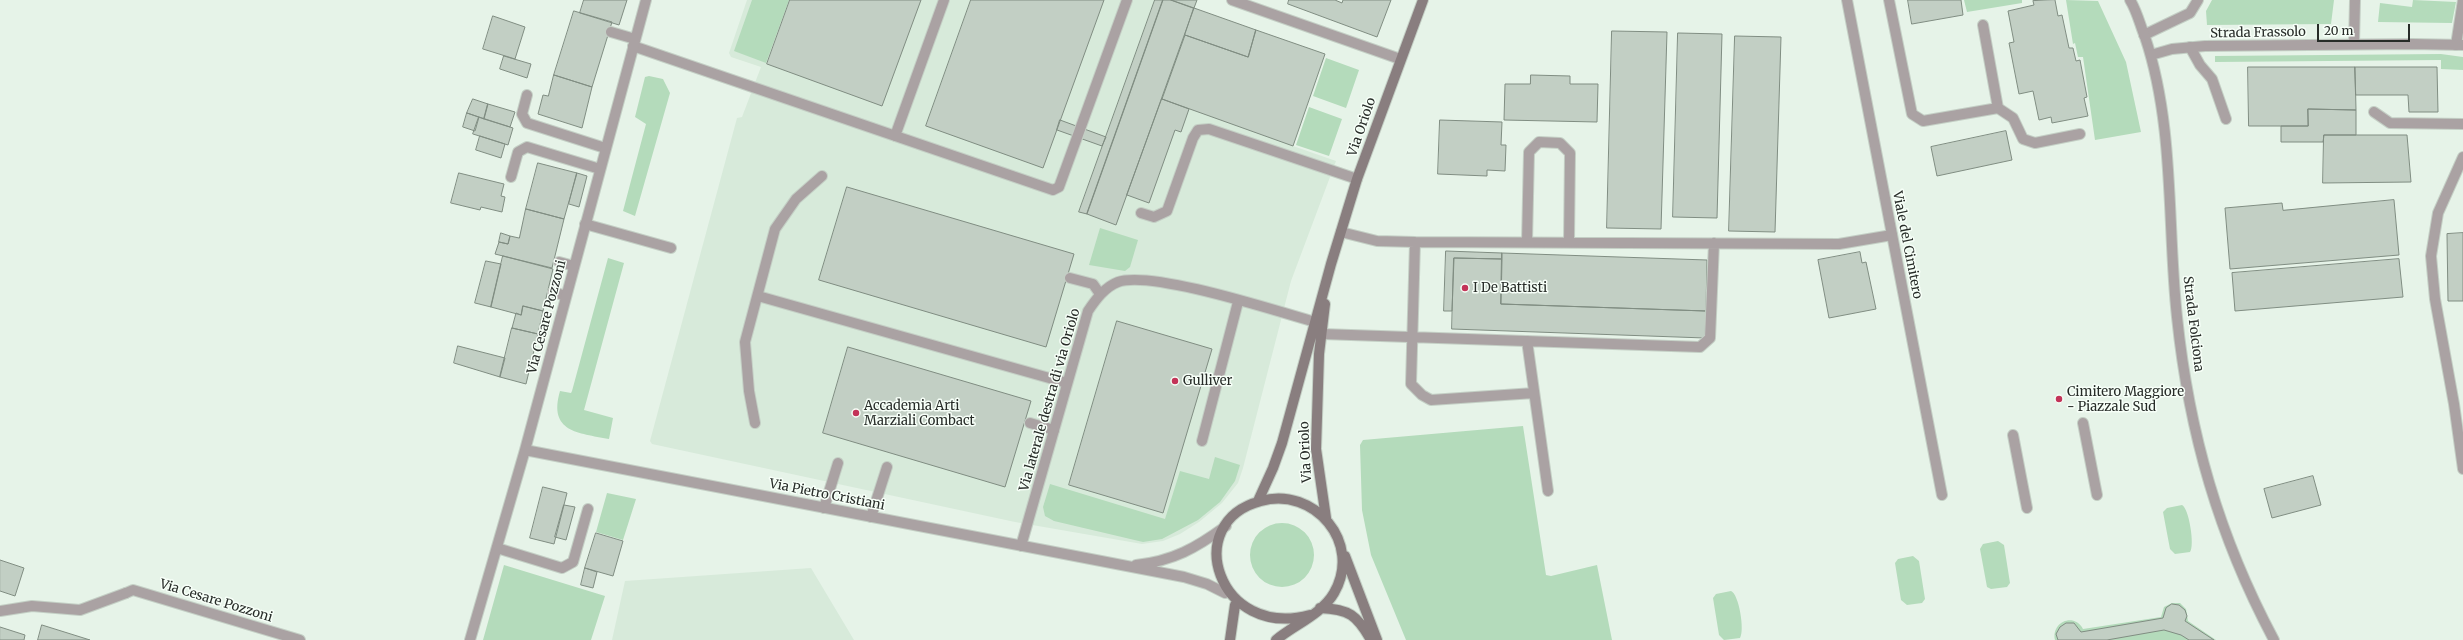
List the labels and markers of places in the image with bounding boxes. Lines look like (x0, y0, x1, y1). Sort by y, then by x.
place label: I De Battisti (1473, 280, 1547, 296)
marker: I De Battisti (1460, 283, 1470, 293)
place label: Gulliver (1183, 373, 1232, 389)
marker: Gulliver (1170, 376, 1180, 386)
place label: Cimitero Maggiore - Piazzale Sud (2067, 384, 2184, 415)
marker: Cimitero Maggiore - Piazzale Sud (2054, 394, 2064, 404)
place label: Accademia Arti Marziali Combact (864, 398, 975, 429)
marker: Accademia Arti Marziali Combact (851, 408, 861, 418)

